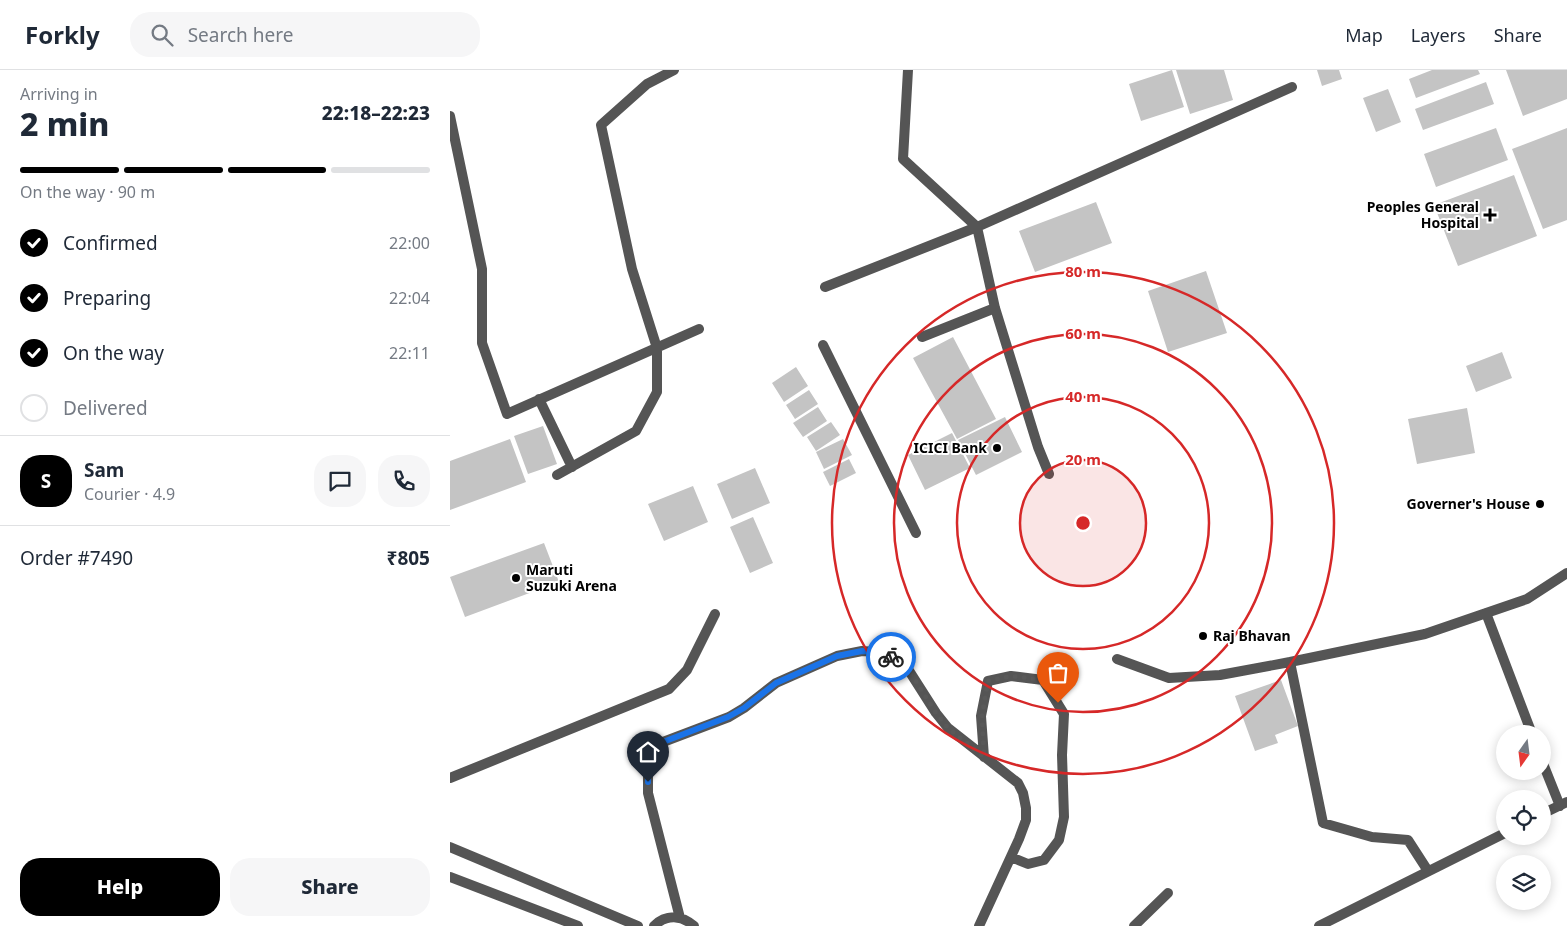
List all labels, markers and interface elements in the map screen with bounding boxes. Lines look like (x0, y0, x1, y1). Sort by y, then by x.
search box (130, 12, 480, 57)
text: Forkly (25, 18, 100, 51)
icon: search (148, 21, 176, 49)
text: Search here (188, 22, 293, 48)
text: Map (1345, 23, 1383, 47)
text: Layers (1411, 23, 1466, 47)
text: Share (1494, 23, 1542, 47)
text: Arriving in (20, 83, 98, 105)
text: 22:18–22:23 (322, 100, 430, 126)
text: 2 min (20, 102, 109, 145)
text: On the way · 90 m (20, 181, 155, 203)
place label: Peoples General Hospital (1367, 197, 1479, 232)
marker: Peoples General Hospital (1483, 208, 1497, 222)
icon: check (20, 229, 48, 257)
text: Confirmed (63, 230, 158, 256)
text: 22:00 (389, 232, 430, 254)
text: 80 m (1065, 261, 1101, 281)
icon: check (20, 284, 48, 312)
text: Preparing (63, 285, 151, 311)
text: 22:04 (389, 287, 430, 309)
text: 60 m (1065, 323, 1101, 343)
icon: check (20, 339, 48, 367)
text: On the way (63, 340, 164, 366)
text: 22:11 (389, 342, 430, 364)
text: 40 m (1065, 386, 1101, 406)
text: Delivered (63, 395, 148, 421)
place label: ICICI Bank (914, 438, 987, 457)
marker: ICICI Bank (991, 442, 1003, 454)
text: 20 m (1065, 449, 1101, 469)
button: chat (314, 455, 366, 507)
button: phone (378, 455, 430, 507)
text: Sam (84, 457, 124, 483)
text: S (41, 468, 51, 494)
text: Courier · 4.9 (84, 483, 175, 505)
place label: Governer's House (1407, 494, 1530, 513)
marker: Governer's House (1534, 498, 1546, 510)
centre of rings (1074, 514, 1092, 532)
text: Order #7490 (20, 545, 133, 571)
text: ₹805 (387, 545, 430, 571)
place label: Maruti Suzuki Arena (526, 560, 617, 595)
marker: Maruti Suzuki Arena (510, 572, 522, 584)
place label: Raj Bhavan (1213, 626, 1291, 645)
marker: Raj Bhavan (1197, 630, 1209, 642)
courier (866, 632, 916, 682)
icon: bike (877, 643, 905, 671)
pin (1037, 652, 1079, 703)
icon: bag (1044, 659, 1072, 687)
north arrow (1496, 725, 1551, 780)
map controls (1496, 725, 1551, 910)
pin (627, 731, 669, 782)
icon: home (634, 738, 662, 766)
button: locate (1496, 790, 1551, 845)
button: layers (1496, 855, 1551, 910)
button: Help (20, 858, 220, 916)
button: Share (230, 858, 430, 916)

